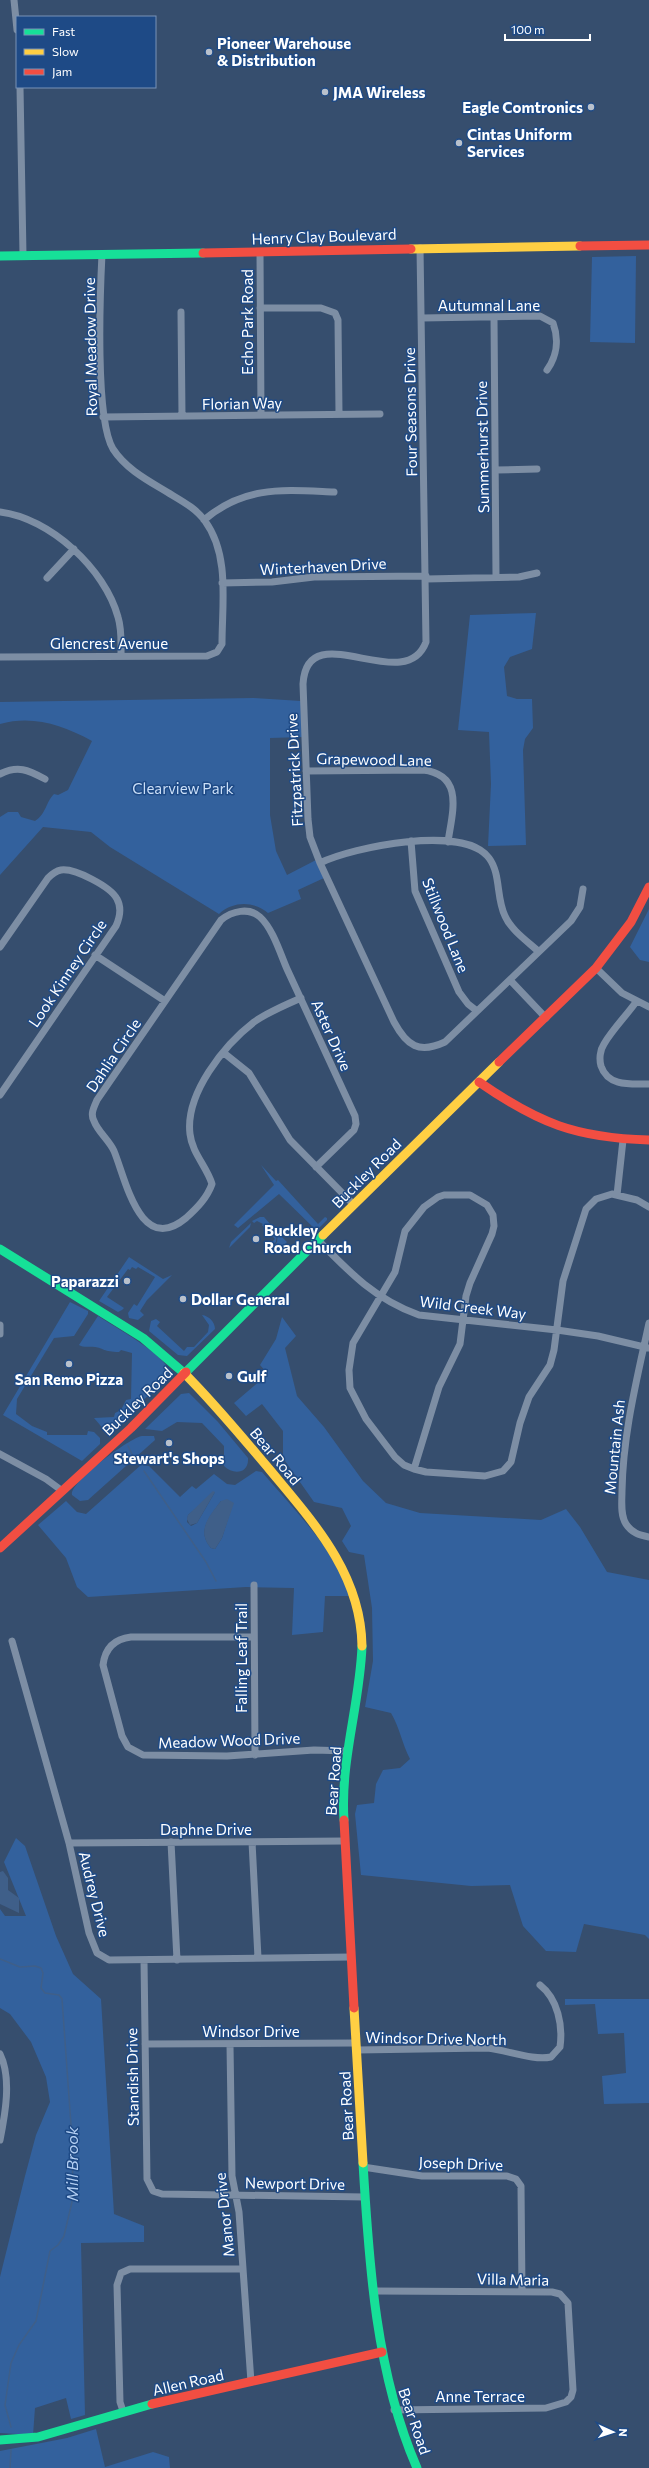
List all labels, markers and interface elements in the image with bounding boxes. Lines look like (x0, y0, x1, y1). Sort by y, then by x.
legend (16, 16, 156, 88)
scale bar (505, 16, 590, 42)
text: 100 m (511, 22, 545, 36)
text: Fast (52, 24, 75, 38)
place label: Pioneer Warehouse & Distribution (217, 34, 351, 69)
text: Slow (52, 44, 79, 58)
marker: Pioneer Warehouse & Distribution (204, 47, 214, 57)
text: Jam (52, 64, 72, 79)
place label: JMA Wireless (333, 83, 426, 101)
marker: JMA Wireless (320, 87, 330, 97)
place label: Eagle Comtronics (462, 98, 583, 116)
marker: Eagle Comtronics (586, 102, 596, 112)
place label: Cintas Uniform Services (467, 125, 572, 160)
marker: Cintas Uniform Services (454, 138, 464, 148)
street label: Henry Clay Boulevard (251, 224, 397, 248)
street label: Echo Park Road (238, 269, 256, 375)
street label: Royal Meadow Drive (80, 277, 100, 417)
street label: Autumnal Lane (438, 296, 540, 314)
street label: Four Seasons Drive (400, 347, 420, 477)
street label: Summerhurst Drive (472, 381, 492, 513)
street label: Florian Way (202, 393, 283, 413)
street label: Winterhaven Drive (259, 554, 387, 578)
street label: Glencrest Avenue (50, 634, 168, 652)
street label: Fitzpatrick Drive (282, 713, 306, 827)
street label: Grapewood Lane (316, 749, 432, 769)
park label: Clearview Park (132, 779, 234, 797)
street label: Stillwood Lane (419, 875, 473, 975)
street label: Look Kinney Circle (24, 916, 110, 1030)
street label: Aster Drive (308, 997, 356, 1074)
street label: Dahlia Circle (82, 1015, 144, 1095)
street label: Buckley Road (328, 1135, 404, 1211)
place label: Buckley Road Church (264, 1221, 352, 1256)
marker: Buckley Road Church (251, 1234, 261, 1244)
place label: Paparazzi (51, 1272, 119, 1290)
marker: Paparazzi (122, 1276, 132, 1286)
place label: Dollar General (191, 1290, 290, 1308)
street label: Wild Creek Way (419, 1292, 528, 1322)
marker: Dollar General (178, 1294, 188, 1304)
marker: San Remo Pizza (64, 1359, 74, 1369)
street label: Buckley Road (98, 1363, 176, 1439)
place label: Gulf (237, 1367, 268, 1385)
place label: San Remo Pizza (15, 1370, 123, 1388)
marker: Gulf (224, 1371, 234, 1381)
street label: Mountain Ash (600, 1399, 628, 1495)
street label: Bear Road (247, 1424, 305, 1488)
marker: Stewart's Shops (164, 1438, 174, 1448)
place label: Stewart's Shops (113, 1449, 225, 1467)
street label: Falling Leaf Trail (232, 1603, 250, 1713)
street label: Meadow Wood Drive (158, 1729, 300, 1751)
street label: Bear Road (322, 1746, 344, 1816)
street label: Daphne Drive (160, 1820, 252, 1838)
street label: Audrey Drive (76, 1849, 114, 1939)
street label: Windsor Drive (202, 2022, 300, 2040)
street label: Standish Drive (122, 2028, 142, 2126)
street label: Windsor Drive North (365, 2028, 507, 2048)
street label: Bear Road (335, 2071, 357, 2141)
water label: Mill Brook (62, 2126, 81, 2201)
street label: Joseph Drive (418, 2153, 504, 2173)
street label: Manor Drive (211, 2172, 237, 2258)
street label: Newport Drive (245, 2173, 345, 2193)
street label: Villa Maria (477, 2269, 549, 2289)
street label: Allen Road (151, 2365, 225, 2399)
street label: Bear Road (395, 2385, 435, 2457)
street label: Anne Terrace (435, 2387, 525, 2405)
north arrow (593, 2412, 633, 2452)
text: N (617, 2428, 630, 2437)

